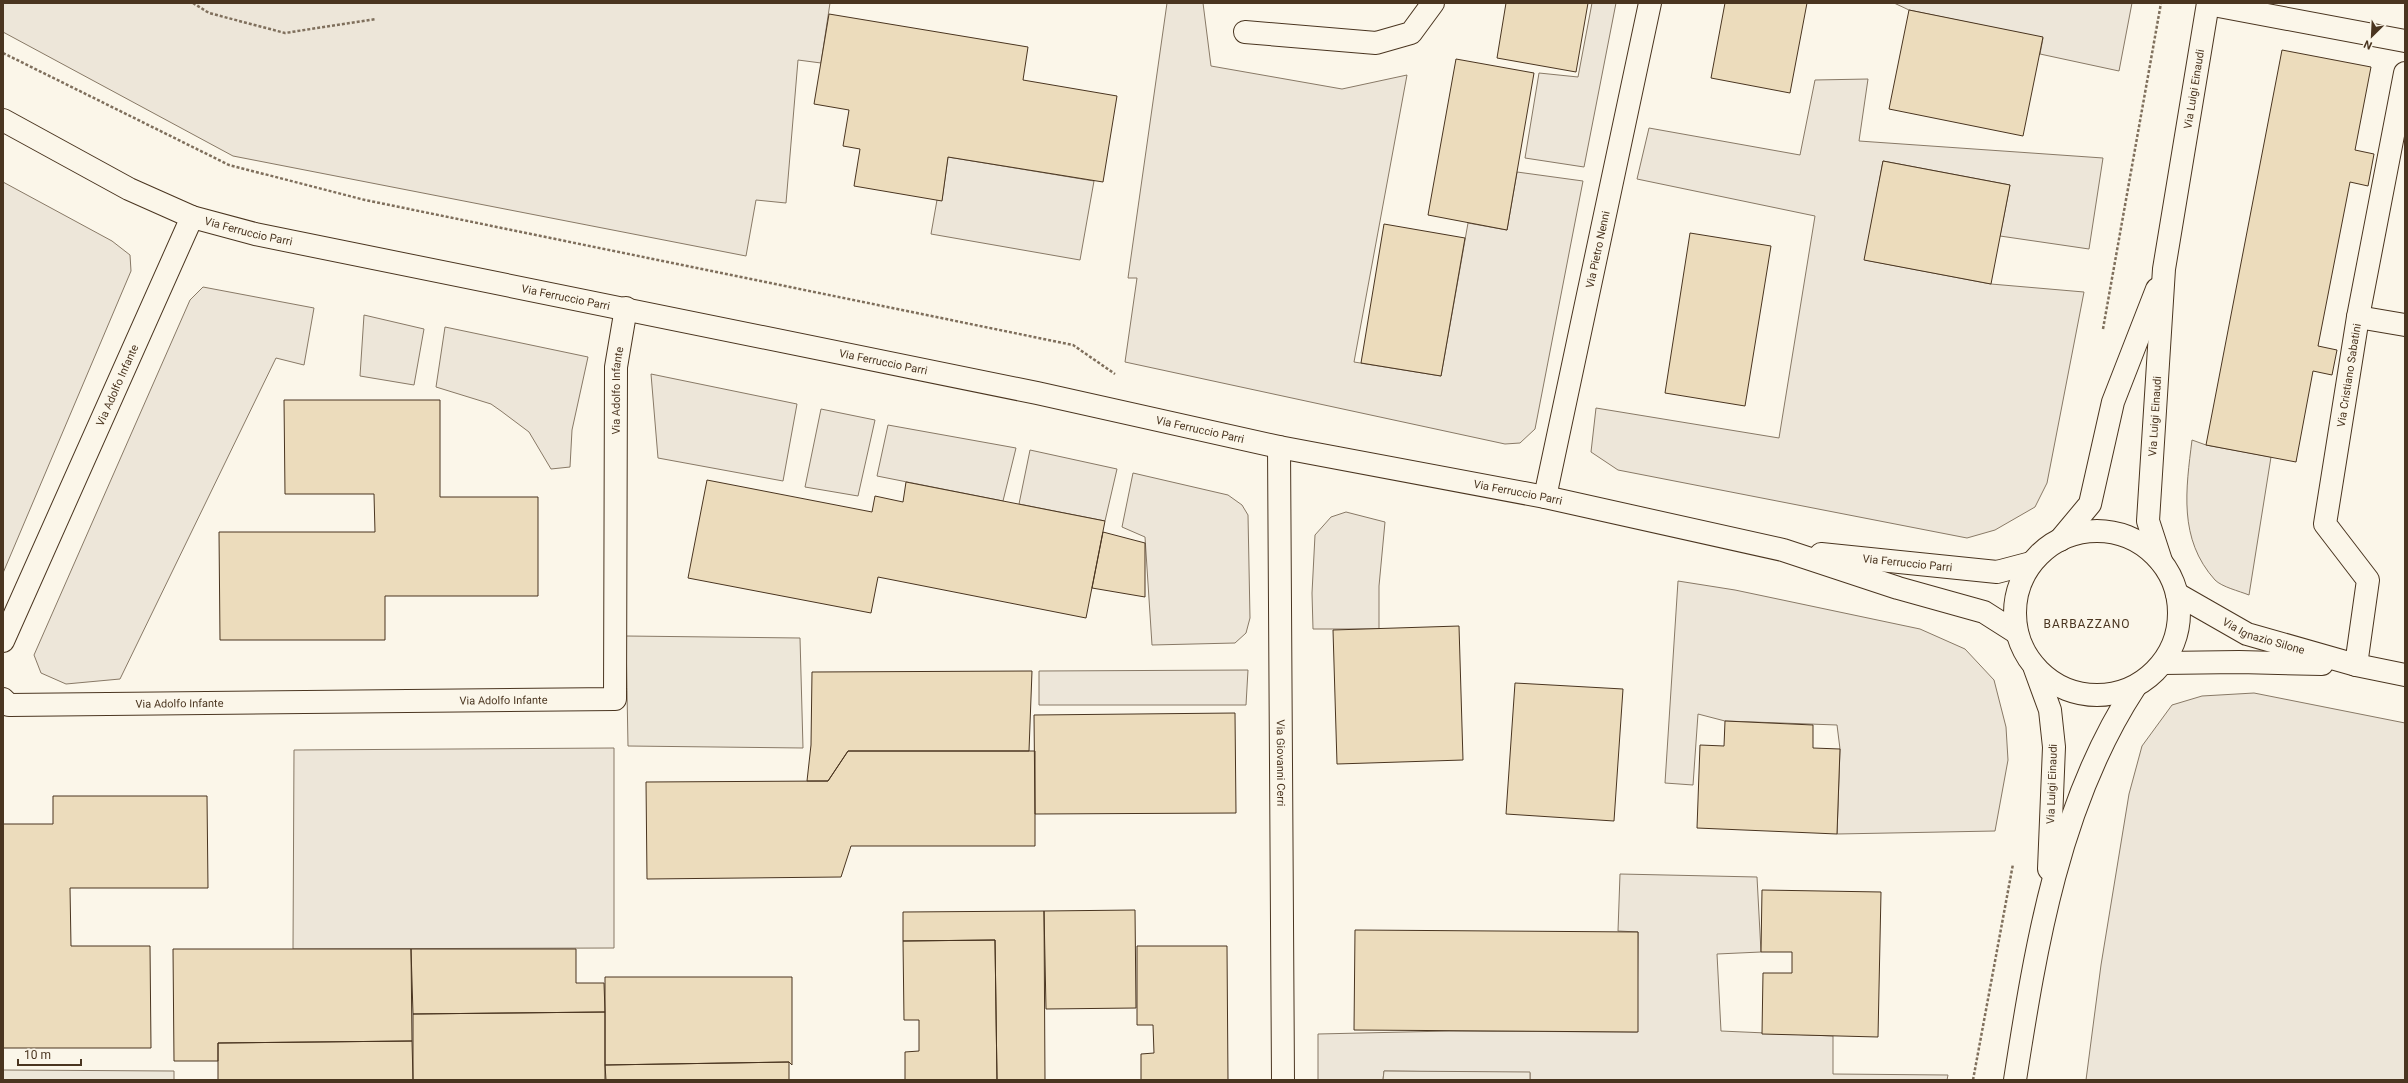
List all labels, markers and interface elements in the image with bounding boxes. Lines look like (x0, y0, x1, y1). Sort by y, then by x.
north arrow (2352, 16, 2392, 56)
text: N (2362, 37, 2374, 52)
street label: Via Luigi Einaudi (2181, 48, 2207, 130)
street label: Via Pietro Nenni (1583, 210, 1612, 289)
street label: Via Ferruccio Parri (203, 214, 294, 248)
street label: Via Ferruccio Parri (520, 282, 611, 313)
street label: Via Cristiano Sabatini (2334, 323, 2363, 428)
street label: Via Adolfo Infante (93, 342, 141, 428)
street label: Via Adolfo Infante (609, 346, 626, 435)
street label: Via Ferruccio Parri (838, 346, 929, 377)
street label: Via Luigi Einaudi (2146, 376, 2164, 457)
street label: Via Ferruccio Parri (1155, 413, 1245, 446)
street label: Via Ferruccio Parri (1473, 477, 1564, 507)
street label: Via Ferruccio Parri (1862, 552, 1953, 574)
street label: Via Ignazio Silone (2220, 615, 2306, 657)
district label: BARBAZZANO (2043, 617, 2131, 631)
street label: Via Adolfo Infante (459, 693, 548, 707)
street label: Via Adolfo Infante (135, 696, 224, 710)
street label: Via Giovanni Cerri (1274, 720, 1288, 806)
street label: Via Luigi Einaudi (2044, 744, 2060, 824)
scale bar (18, 1041, 81, 1067)
text: 10 m (24, 1048, 51, 1062)

